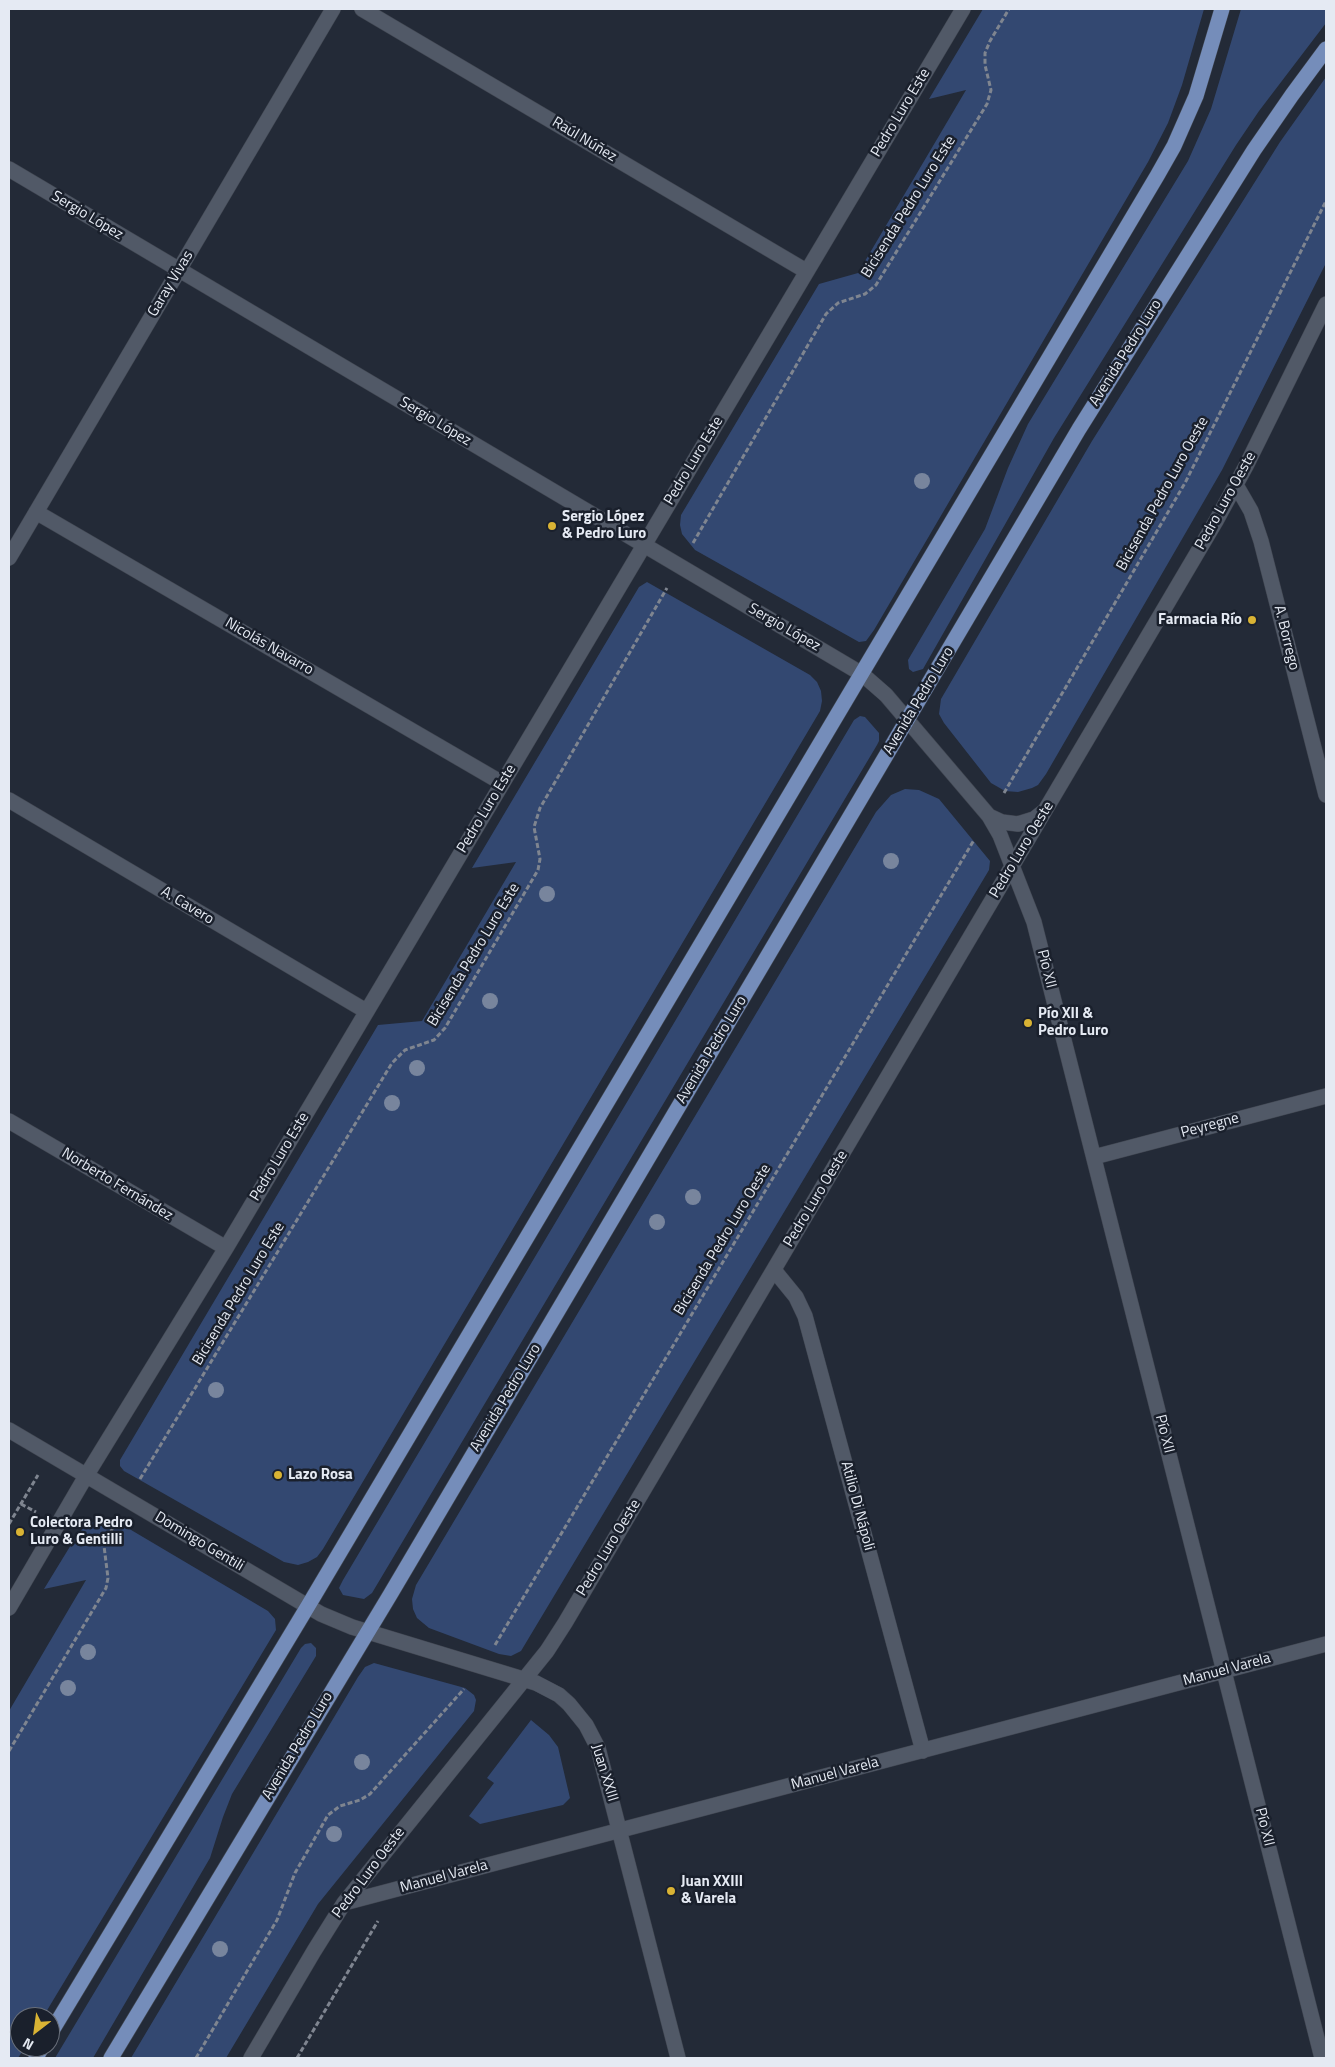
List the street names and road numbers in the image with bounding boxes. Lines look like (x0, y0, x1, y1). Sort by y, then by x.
street label: Pedro Luro Este (868, 65, 934, 161)
street label: Raúl Núñez (548, 114, 620, 166)
street label: Bicisenda Pedro Luro Este (858, 133, 960, 281)
street label: Sergio López (48, 188, 126, 244)
street label: Garay Vivas (144, 248, 198, 320)
street label: Avenida Pedro Luro (1086, 296, 1166, 410)
street label: Sergio López (396, 394, 474, 450)
street label: Pedro Luro Este (661, 413, 727, 509)
street label: Bicisenda Pedro Luro Oeste (1113, 414, 1213, 574)
street label: Pedro Luro Oeste (1192, 449, 1260, 553)
street label: Sergio López (745, 600, 823, 656)
street label: A. Borrego (1269, 604, 1303, 672)
street label: Nicolás Navarro (221, 614, 317, 680)
street label: Avenida Pedro Luro (880, 644, 958, 758)
street label: Pedro Luro Este (454, 761, 520, 857)
street label: Pedro Luro Oeste (986, 799, 1058, 901)
street label: Bicisenda Pedro Luro Este (424, 880, 524, 1030)
street label: A. Cavero (157, 883, 217, 929)
street label: Pío XII (1033, 948, 1059, 990)
street label: Avenida Pedro Luro (673, 993, 751, 1107)
street label: Pedro Luro Este (247, 1109, 313, 1205)
street label: Peyregne (1179, 1110, 1241, 1142)
street label: Norberto Fernández (58, 1145, 176, 1225)
street label: Pedro Luro Oeste (780, 1148, 852, 1250)
street label: Bicisenda Pedro Luro Oeste (671, 1161, 775, 1319)
street label: Bicisenda Pedro Luro Este (189, 1219, 289, 1369)
street label: Avenida Pedro Luro (467, 1341, 545, 1455)
street label: Pío XII (1151, 1413, 1177, 1455)
street label: Atilio Di Nápoli (836, 1459, 878, 1553)
street label: Pedro Luro Oeste (573, 1497, 645, 1599)
street label: Domingo Gentili (151, 1508, 247, 1576)
street label: Manuel Varela (1181, 1650, 1273, 1690)
street label: Avenida Pedro Luro (259, 1689, 337, 1803)
street label: Juan XXIII (587, 1742, 621, 1804)
street label: Manuel Varela (789, 1754, 881, 1794)
street label: Pío XII (1251, 1806, 1277, 1848)
street label: Pedro Luro Oeste (329, 1824, 409, 1922)
street label: Manuel Varela (398, 1857, 490, 1897)

